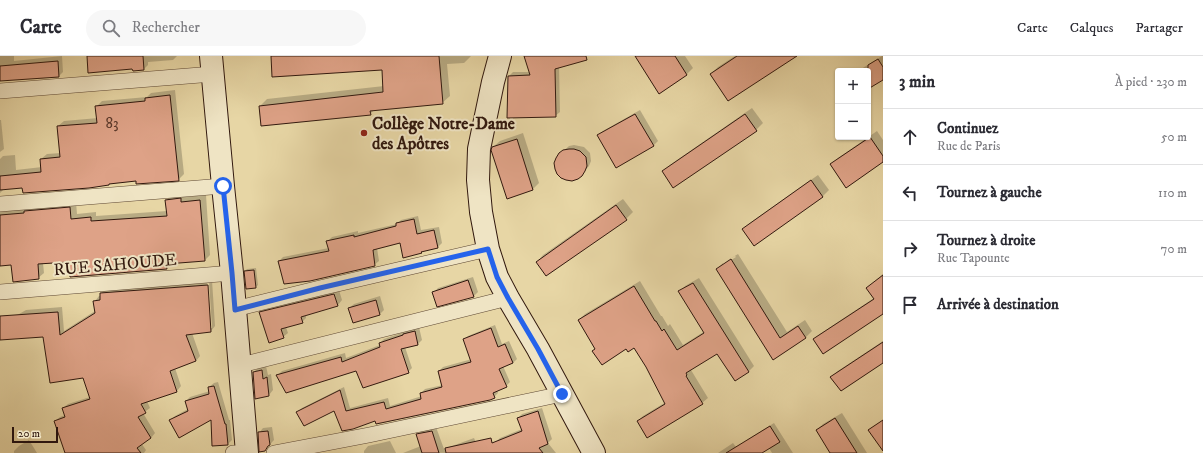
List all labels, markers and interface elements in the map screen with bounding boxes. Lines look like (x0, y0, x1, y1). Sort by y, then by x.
search box (86, 10, 366, 46)
text: Carte (20, 16, 62, 39)
icon: search (100, 17, 122, 39)
text: Rechercher (132, 18, 200, 37)
text: Carte (1017, 19, 1048, 37)
text: Calques (1070, 19, 1113, 37)
text: Partager (1135, 19, 1183, 37)
map controls (835, 68, 871, 140)
button: + (835, 68, 871, 104)
text: 3 min (899, 71, 935, 93)
text: À pied · 230 m (1115, 74, 1187, 90)
button: − (835, 104, 871, 140)
place label: Collège Notre-Dame des Apôtres (372, 113, 515, 155)
house number: 83 (105, 114, 119, 133)
text: Continuez (937, 119, 998, 138)
icon: ahead (899, 126, 921, 148)
marker: Collège Notre-Dame des Apôtres (359, 128, 369, 138)
text: 50 m (1161, 129, 1187, 145)
text: Rue de Paris (937, 138, 1000, 154)
route start (214, 177, 232, 195)
icon: left (899, 182, 921, 204)
text: Tournez à gauche (937, 183, 1042, 202)
text: 110 m (1158, 185, 1187, 201)
text: Tournez à droite (937, 231, 1035, 250)
icon: right (899, 238, 921, 260)
text: 70 m (1161, 241, 1187, 257)
street label: RUE SAHOUDE (53, 249, 177, 281)
text: Rue Tapounte (937, 250, 1010, 266)
icon: arrive (899, 294, 921, 316)
text: Arrivée à destination (937, 295, 1059, 314)
route end (553, 385, 571, 403)
scale bar (12, 425, 58, 444)
text: 20 m (18, 427, 40, 441)

